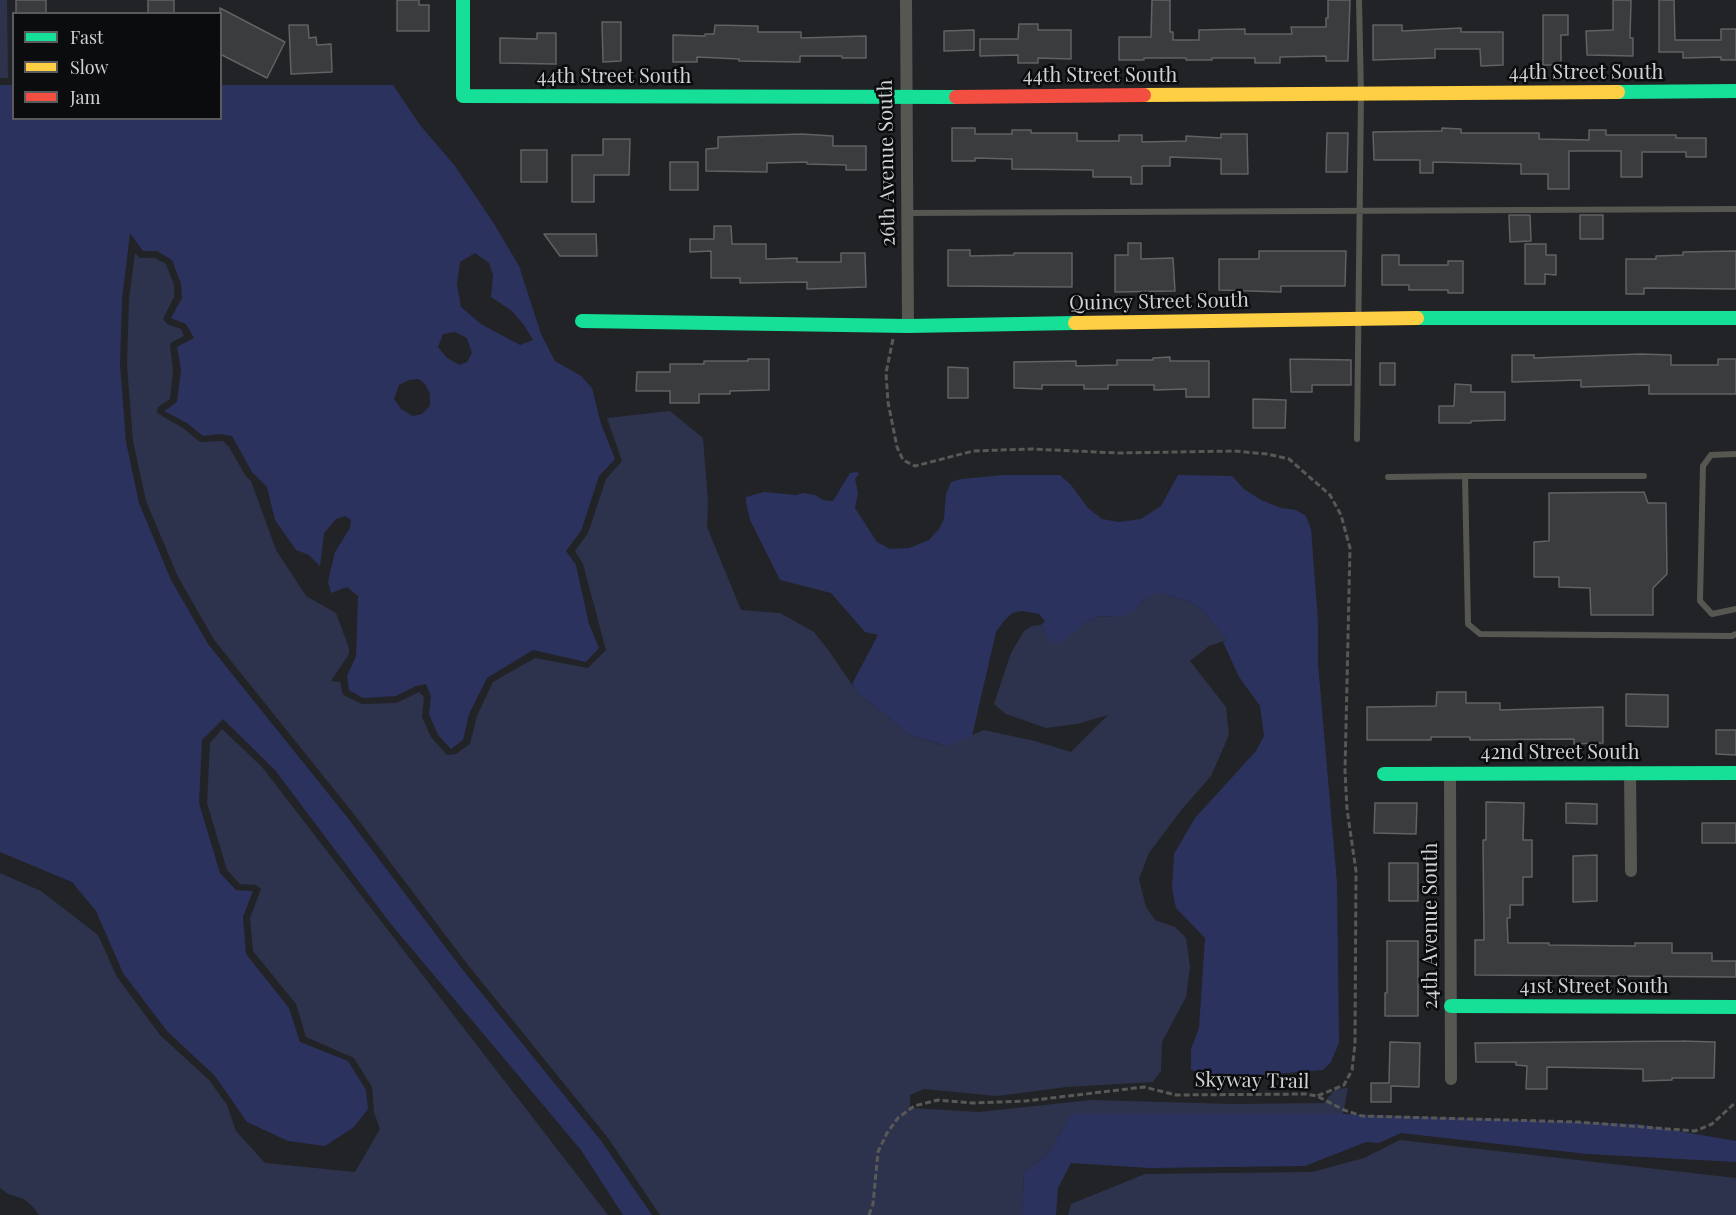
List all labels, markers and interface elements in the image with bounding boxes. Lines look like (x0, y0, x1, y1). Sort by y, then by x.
legend (12, 12, 222, 120)
text: Fast (70, 25, 103, 49)
text: Slow (70, 55, 108, 79)
street label: 44th Street South (1509, 61, 1663, 85)
street label: 44th Street South (1023, 64, 1177, 88)
street label: 44th Street South (537, 65, 691, 89)
street label: 26th Avenue South (874, 79, 900, 247)
text: Jam (70, 85, 100, 109)
street label: Quincy Street South (1069, 288, 1249, 316)
street label: 42nd Street South (1481, 741, 1639, 765)
street label: 24th Avenue South (1419, 843, 1443, 1009)
street label: 41st Street South (1519, 975, 1669, 999)
street label: Skyway Trail (1194, 1068, 1310, 1094)

